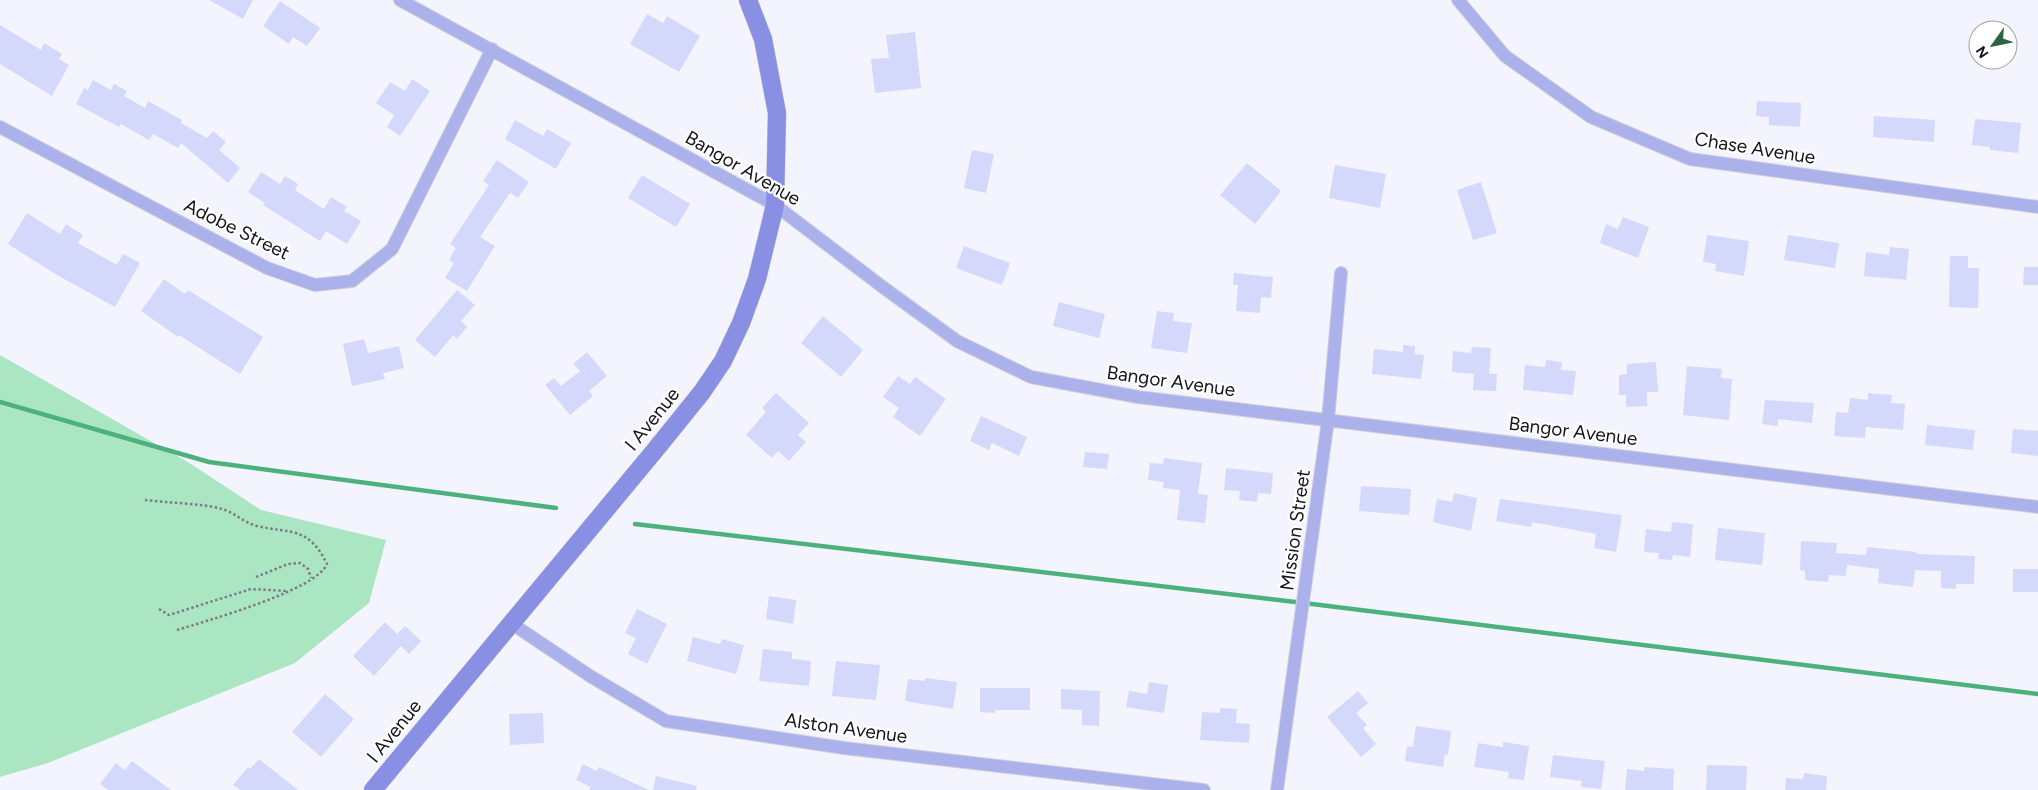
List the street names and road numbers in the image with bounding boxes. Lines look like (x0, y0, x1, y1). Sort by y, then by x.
street label: Bangor Avenue (681, 126, 805, 210)
street label: Chase Avenue (1693, 127, 1817, 169)
street label: Adobe Street (181, 194, 293, 264)
street label: Bangor Avenue (1105, 361, 1237, 401)
street label: I Avenue (620, 383, 684, 455)
street label: Bangor Avenue (1507, 412, 1639, 450)
street label: Mission Street (1275, 468, 1315, 592)
street label: I Avenue (362, 695, 426, 767)
street label: Alston Avenue (783, 708, 909, 748)

